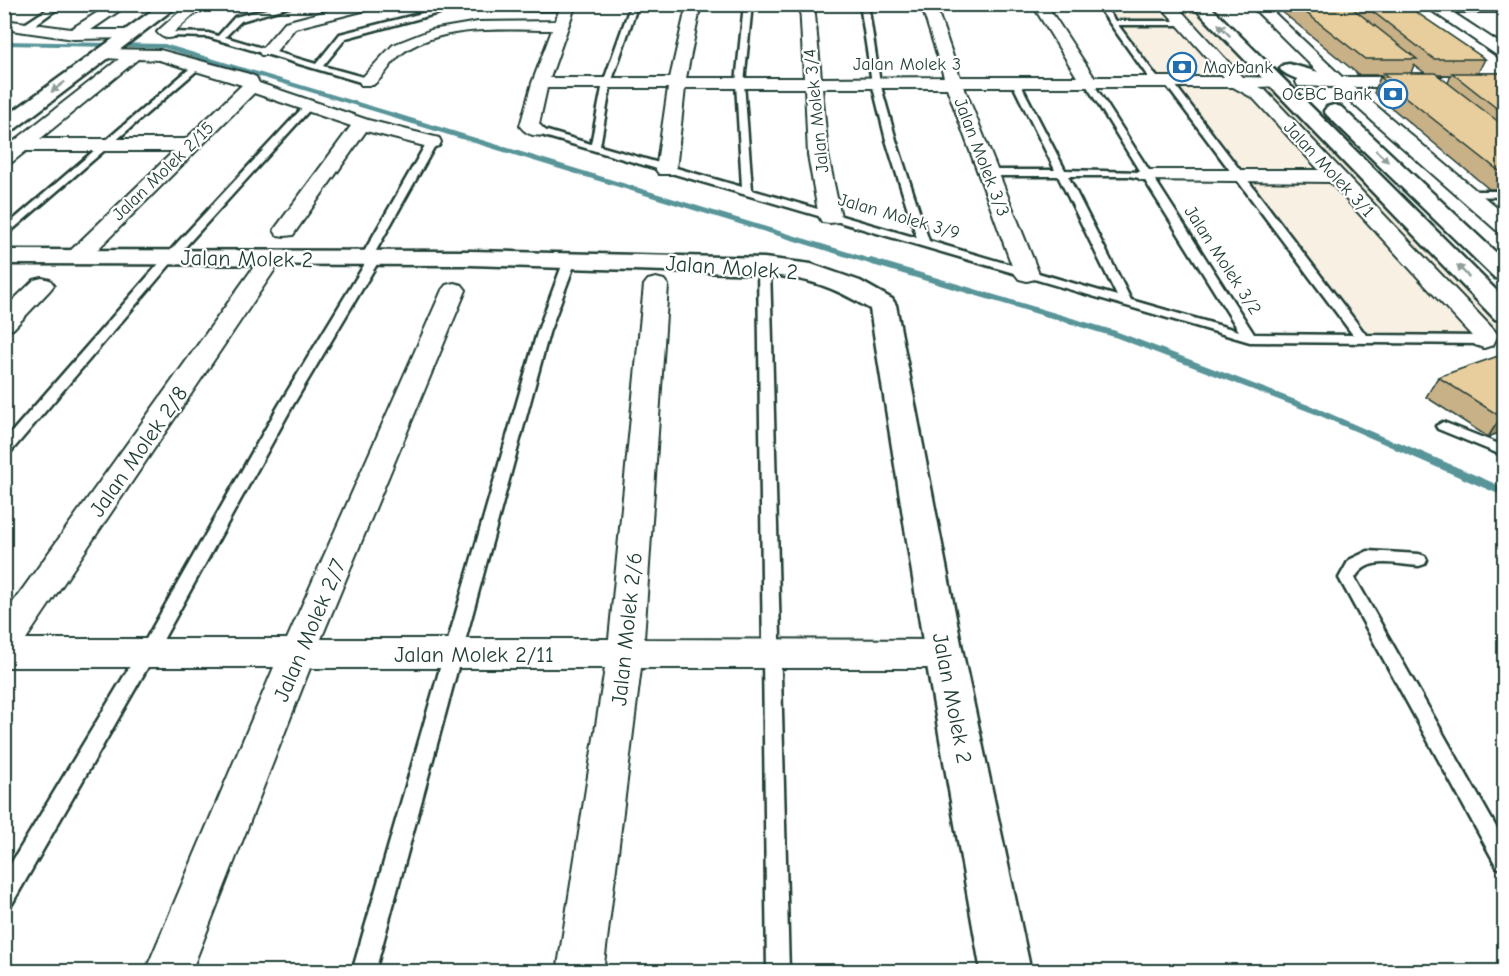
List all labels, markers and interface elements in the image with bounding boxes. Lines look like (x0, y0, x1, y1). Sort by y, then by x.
one-way arrow (1218, 23, 1232, 37)
street label: Jalan Molek 3/4 (800, 48, 833, 174)
bank icon: Maybank (1166, 51, 1198, 83)
street label: Jalan Molek 3 (853, 54, 961, 75)
place label: Maybank (1203, 57, 1273, 78)
bank icon: OCBC Bank (1377, 78, 1409, 110)
one-way arrow (51, 81, 66, 93)
place label: OCBC Bank (1282, 84, 1372, 105)
street label: Jalan Molek 3/3 (949, 95, 1014, 219)
street label: Jalan Molek 3/1 (1279, 117, 1378, 222)
street label: Jalan Molek 2/15 (108, 118, 219, 225)
one-way arrow (1375, 149, 1389, 163)
street label: Jalan Molek 3/9 (836, 189, 962, 244)
street label: Jalan Molek 3/2 (1180, 202, 1266, 319)
street label: Jalan Molek 2 (181, 245, 313, 273)
street label: Jalan Molek 2 (665, 250, 799, 286)
one-way arrow (1456, 265, 1470, 279)
street label: Jalan Molek 2/8 (84, 381, 193, 522)
street label: Jalan Molek 2/6 (606, 551, 648, 707)
street label: Jalan Molek 2/7 (268, 555, 352, 706)
street label: Jalan Molek 2 (927, 631, 977, 766)
street label: Jalan Molek 2/11 (394, 642, 554, 668)

